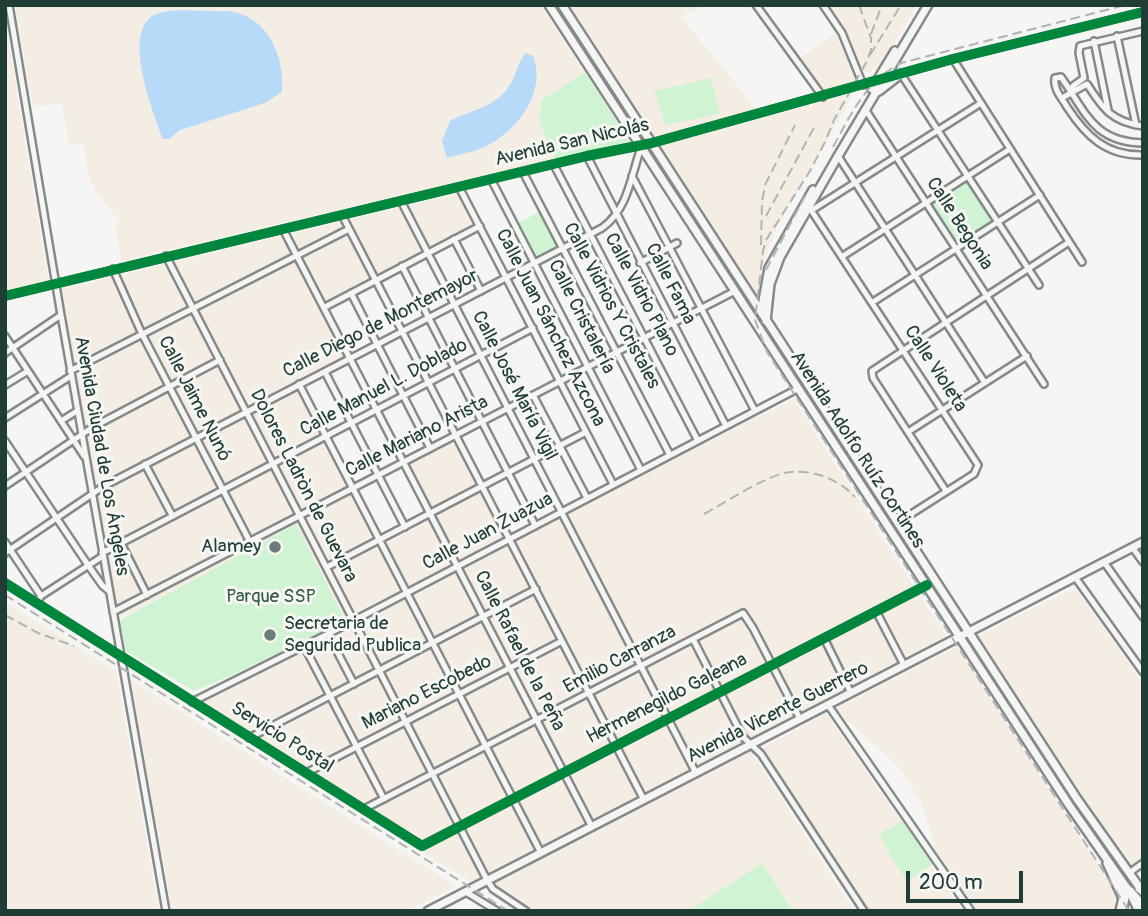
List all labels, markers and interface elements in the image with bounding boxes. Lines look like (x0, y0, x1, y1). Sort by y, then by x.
street label: Avenida San Nicolás (493, 114, 651, 172)
street label: Calle Begonia (921, 173, 997, 275)
street label: Calle Vidrios Y Cristales (558, 219, 664, 393)
street label: Calle Juan Sánchez Azcona (490, 225, 610, 431)
street label: Calle Vidrio Plano (599, 229, 683, 361)
street label: Calle Fama (640, 240, 700, 328)
street label: Calle Cristalería (543, 256, 619, 378)
street label: Calle Diego de Montemayor (279, 265, 483, 383)
street label: Calle José María Vigil (466, 307, 562, 465)
street label: Calle Violeta (899, 322, 971, 416)
street label: Calle Jaime Nunó (153, 332, 235, 466)
street label: Avenida Ciudad de Los Ángeles (69, 334, 133, 578)
street label: Calle Manuel L. Doblado (296, 334, 472, 442)
street label: Avenida Adolfo Ruíz Cortines (785, 347, 929, 553)
street label: Dolores Ladròn de Guevara (244, 386, 362, 586)
street label: Calle Mariano Arista (342, 391, 492, 483)
street label: Calle Juan Zuazua (419, 488, 557, 576)
place label: Alamey (201, 536, 261, 558)
marker: Alamey (267, 539, 283, 555)
street label: Calle Rafael de la Peña (469, 567, 569, 735)
park label: Parque SSP (226, 586, 316, 608)
place label: Secretaria de Seguridad Publica (284, 613, 421, 657)
street label: Emilio Carranza (560, 621, 680, 699)
marker: Secretaria de Seguridad Publica (262, 627, 278, 643)
street label: Hermenegildo Galeana (583, 649, 751, 749)
street label: Mariano Escobedo (358, 651, 496, 735)
street label: Avenida Vicente Guerrero (683, 657, 873, 769)
street label: Servicio Postal (226, 697, 338, 779)
scale bar (910, 856, 1027, 900)
text: 200 m (919, 869, 983, 896)

